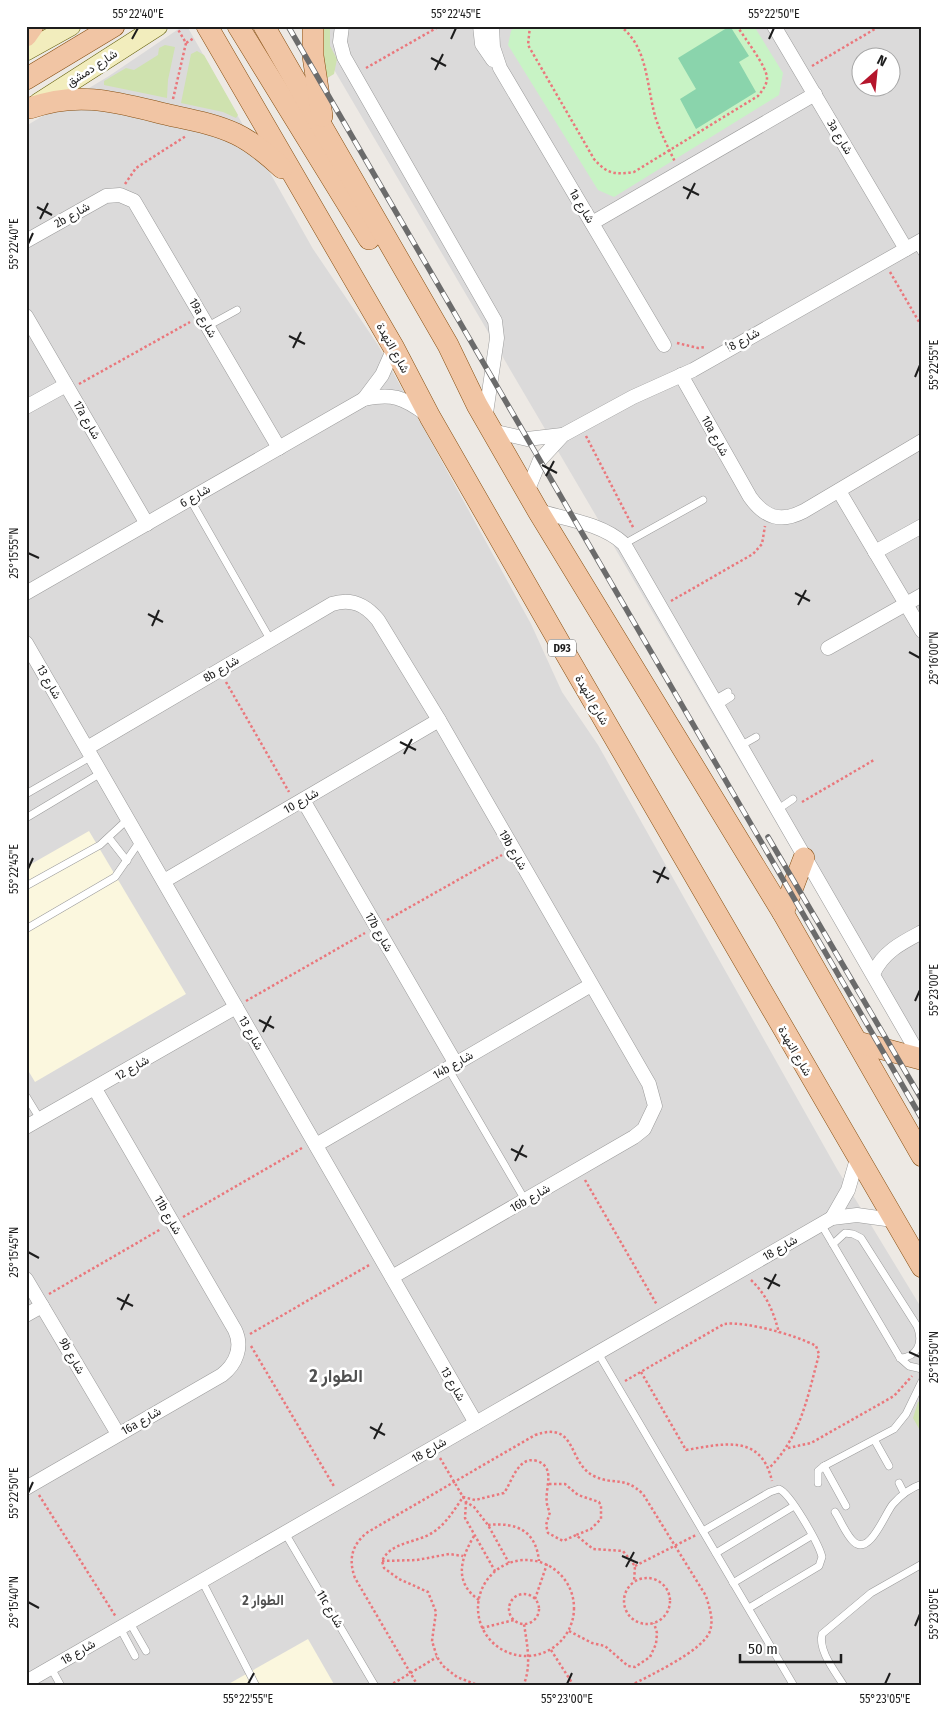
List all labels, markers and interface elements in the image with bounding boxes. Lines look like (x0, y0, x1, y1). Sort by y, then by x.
text: 55°22'40"E (112, 7, 164, 21)
text: 55°22'45"E (431, 7, 481, 21)
text: 55°22'50"E (748, 7, 800, 21)
street label: شارع دمشق (64, 46, 121, 91)
north arrow (850, 48, 900, 98)
text: N (874, 51, 889, 70)
street label: 3a شارع (822, 117, 856, 158)
street label: 1a شارع (565, 186, 598, 227)
street label: 2b شارع (52, 199, 93, 232)
text: 55°22'40"E (7, 218, 21, 270)
street label: 19a شارع (184, 296, 220, 341)
street label: شارع النهدة (372, 320, 413, 376)
street label: شارع 8أ (724, 325, 763, 357)
text: 55°22'55"E (927, 340, 941, 390)
street label: 17a شارع (69, 398, 104, 443)
street label: 10a شارع (697, 413, 732, 460)
street label: شارع 6 (177, 482, 214, 512)
text: 25°15'55"N (7, 528, 21, 578)
text: 25°16'00"N (927, 631, 941, 685)
road number: D93 (548, 640, 576, 656)
street label: 8b شارع (201, 653, 243, 687)
street label: شارع 13 (32, 662, 64, 703)
street label: شارع النهدة (570, 673, 612, 728)
street label: شارع 10 (281, 785, 322, 818)
street label: 19b شارع (494, 828, 530, 873)
text: 55°22'45"E (7, 844, 21, 894)
street label: 17b شارع (360, 910, 396, 955)
text: 55°23'00"E (927, 964, 941, 1016)
street label: شارع 13 (234, 1013, 266, 1054)
street label: شارع النهدة (773, 1024, 815, 1079)
street label: 14b شارع (431, 1048, 476, 1084)
street label: شارع 12 (112, 1053, 153, 1085)
street label: 16b شارع (507, 1181, 554, 1217)
street label: 11b شارع (150, 1193, 185, 1238)
text: 25°15'45"N (7, 1227, 21, 1277)
street label: شارع 18 (760, 1233, 801, 1265)
text: 25°15'50"N (927, 1331, 941, 1383)
street label: 9b شارع (54, 1336, 88, 1377)
street label: شارع 13 (436, 1364, 468, 1405)
district label: الطوار 2 (308, 1365, 363, 1387)
street label: 16a شارع (119, 1404, 164, 1440)
street label: شارع 18 (409, 1435, 450, 1467)
text: 55°22'50"E (7, 1467, 21, 1519)
text: 25°15'40"N (7, 1576, 21, 1628)
street label: 11c شارع (312, 1588, 347, 1631)
text: 55°23'05"E (927, 1588, 941, 1640)
district label: الطوار 2 (241, 1592, 284, 1609)
scale bar (740, 1632, 842, 1664)
street label: شارع 18 (58, 1637, 99, 1669)
text: 50 m (748, 1640, 778, 1658)
text: 55°22'55"E (223, 1692, 273, 1706)
text: 55°23'00"E (541, 1692, 593, 1706)
text: 55°23'05"E (859, 1692, 911, 1706)

